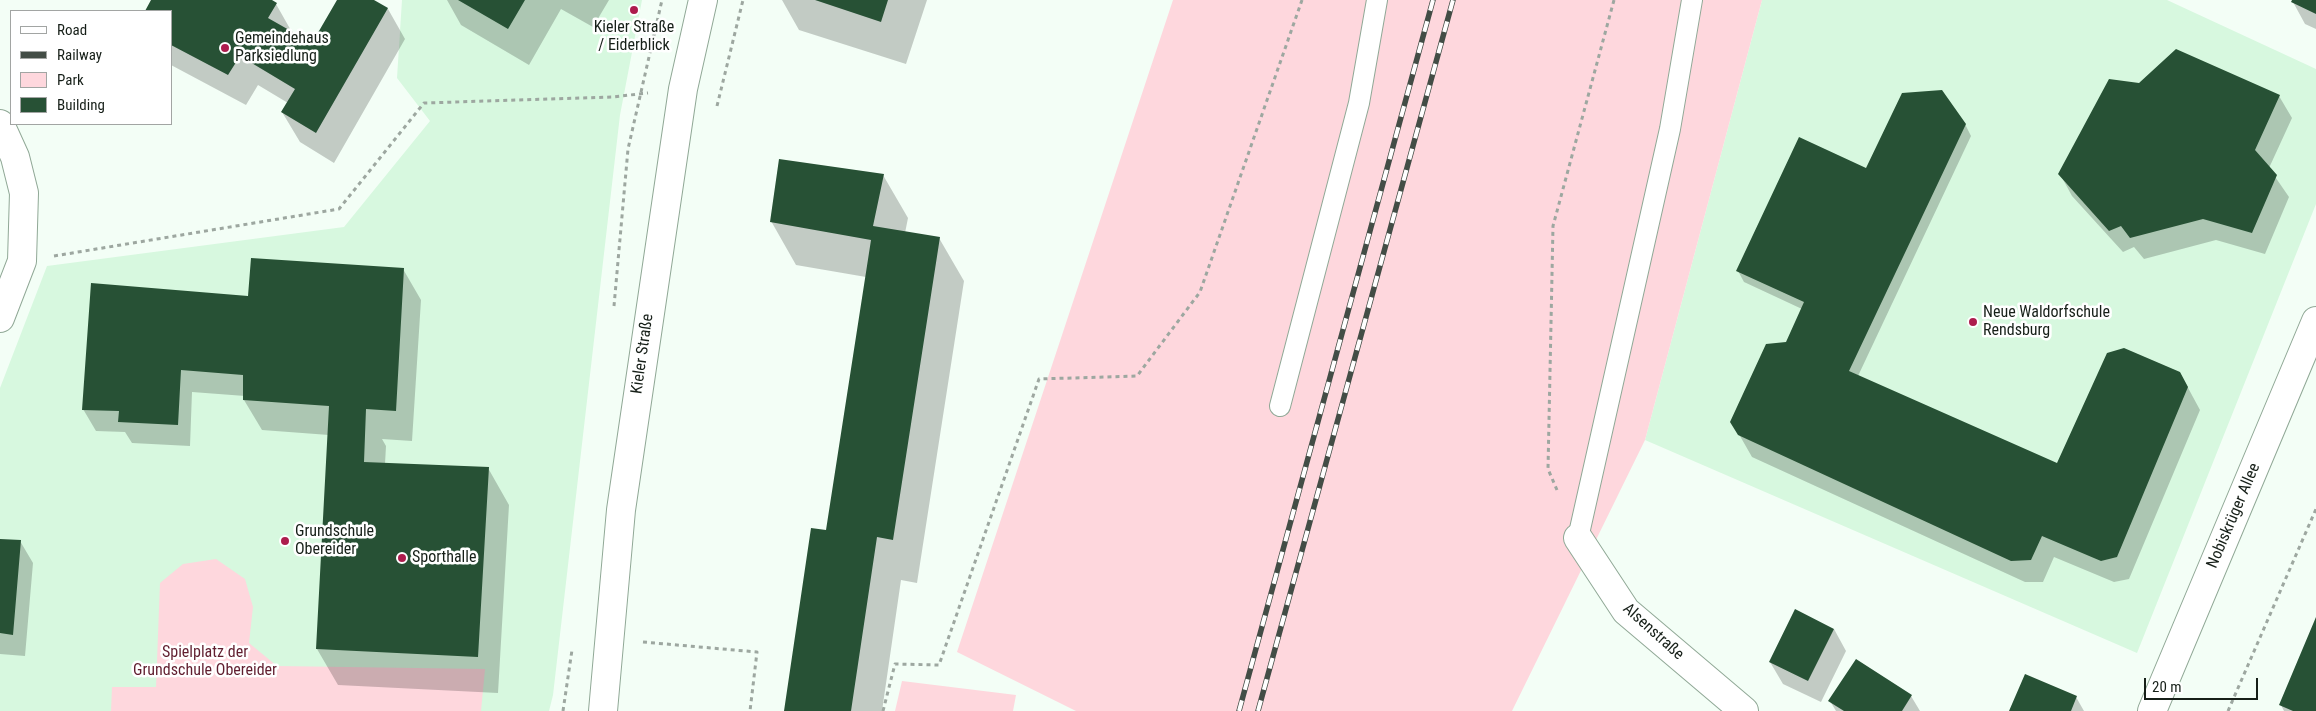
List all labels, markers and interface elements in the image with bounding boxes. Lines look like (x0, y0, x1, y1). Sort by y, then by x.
marker: Kieler Straße / Eiderblick (628, 4, 640, 16)
legend (10, 10, 172, 125)
place label: Kieler Straße / Eiderblick (594, 18, 674, 56)
text: Road (57, 21, 87, 39)
place label: Gemeindehaus Parksiedlung (235, 29, 329, 67)
marker: Gemeindehaus Parksiedlung (219, 42, 231, 54)
text: Railway (57, 46, 102, 64)
text: Park (57, 71, 84, 89)
text: Building (57, 96, 105, 114)
place label: Neue Waldorfschule Rendsburg (1983, 303, 2110, 341)
street label: Kieler Straße (628, 313, 658, 395)
marker: Neue Waldorfschule Rendsburg (1967, 316, 1979, 328)
street label: Nobiskrüger Allee (2203, 461, 2265, 571)
place label: Grundschule Obereider (295, 522, 374, 560)
marker: Grundschule Obereider (279, 535, 291, 547)
place label: Sporthalle (412, 548, 476, 568)
marker: Sporthalle (396, 552, 408, 564)
street label: Alsenstraße (1619, 600, 1687, 664)
park label: Spielplatz der Grundschule Obereider (133, 643, 277, 681)
scale bar (2146, 668, 2260, 700)
text: 20 m (2152, 678, 2182, 696)

